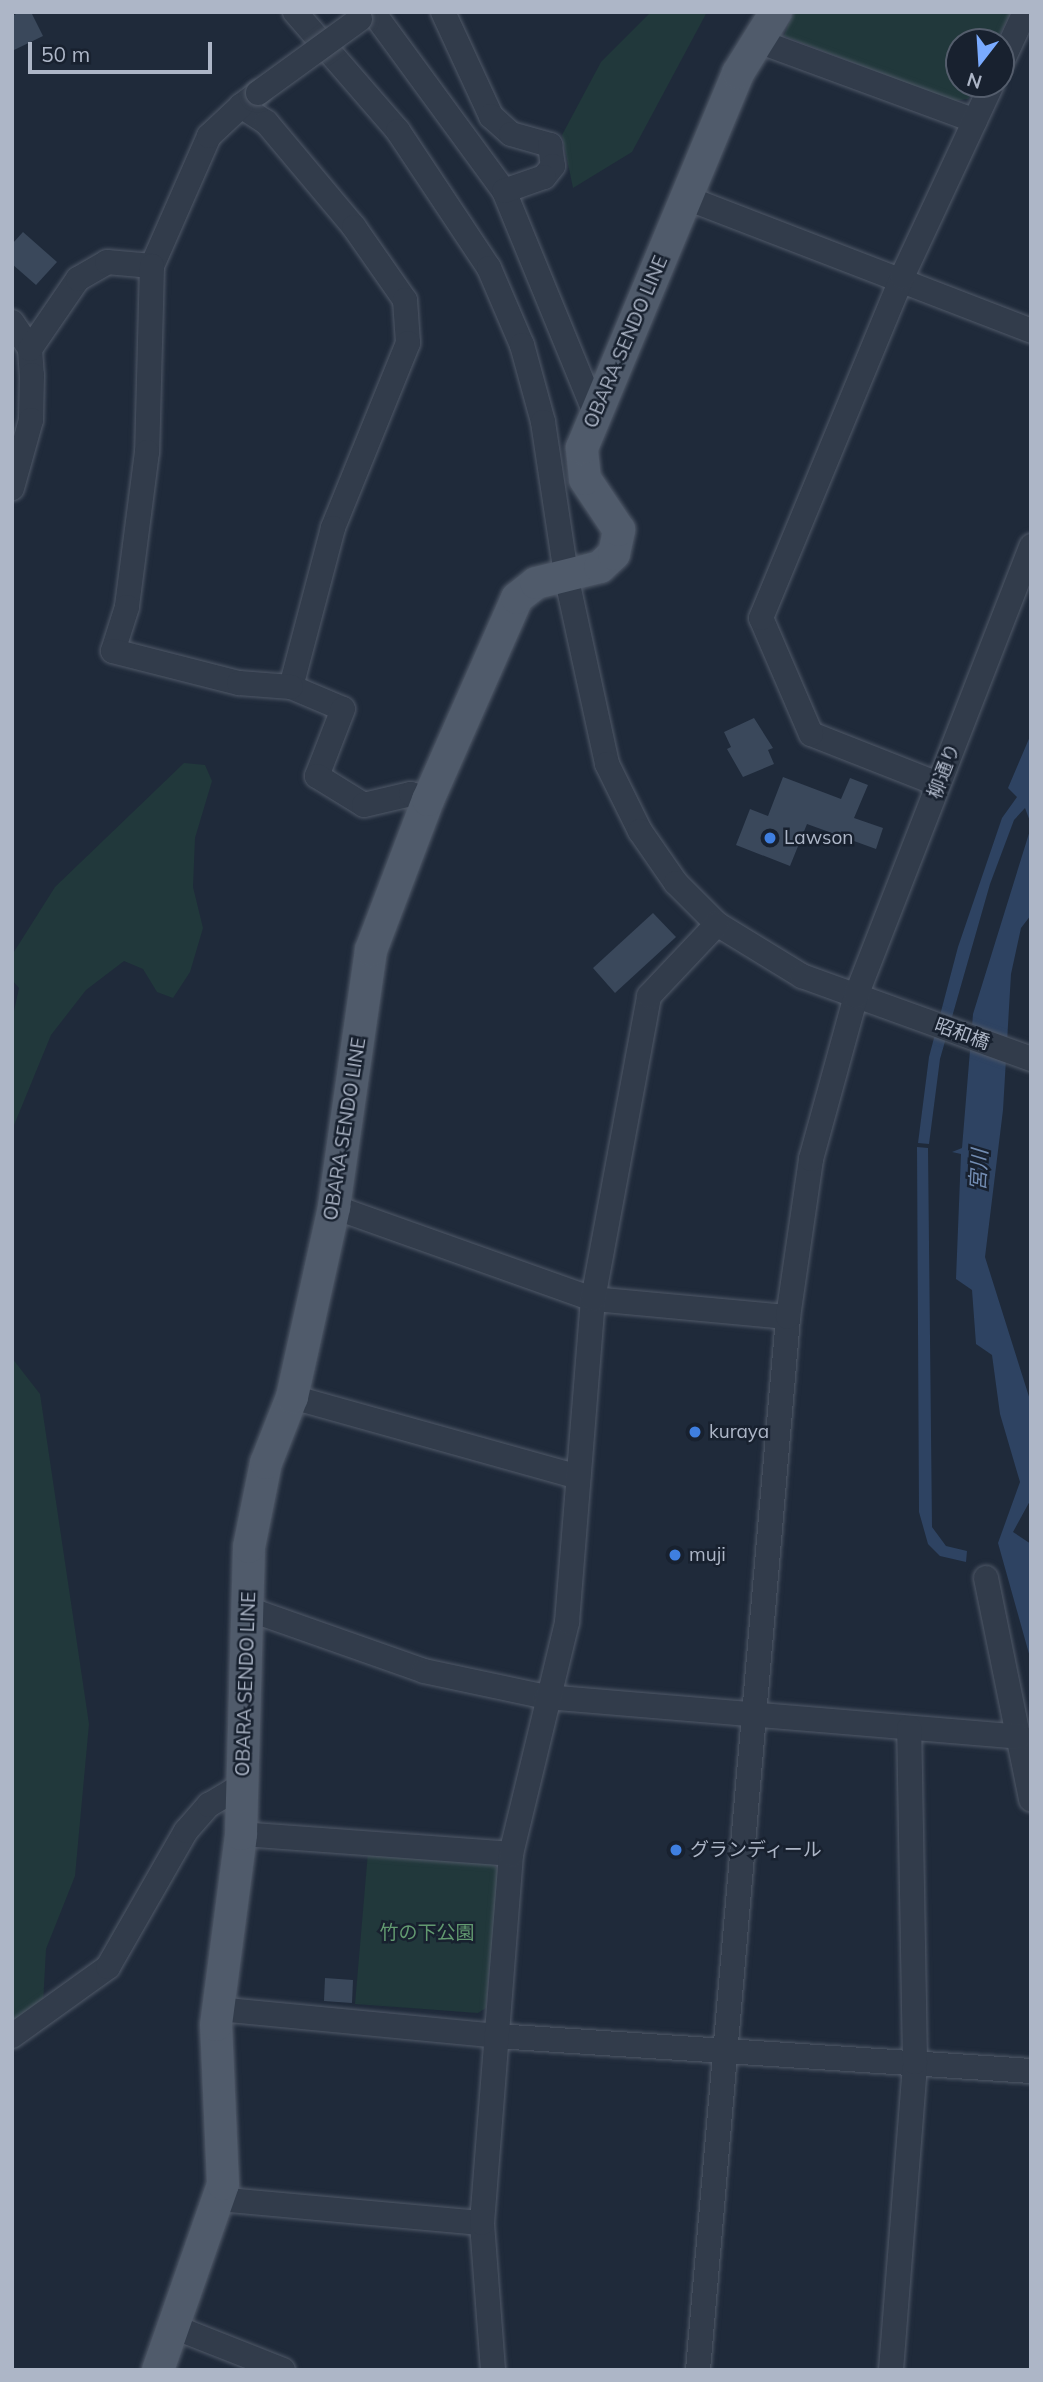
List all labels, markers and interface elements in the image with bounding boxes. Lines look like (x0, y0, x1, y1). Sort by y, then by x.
scale bar (32, 28, 215, 72)
north arrow (945, 28, 1015, 98)
text: 50 m (41, 41, 90, 67)
text: N (964, 68, 985, 95)
street label: OBARA SENDO LINE (579, 252, 673, 432)
street label: 柳通り (923, 740, 965, 802)
place label: Lawson (784, 827, 853, 849)
marker: Lawson (762, 830, 778, 846)
street label: 昭和橋 (931, 1014, 993, 1054)
street label: OBARA SENDO LINE (319, 1036, 371, 1222)
water label: 宮川 (964, 1148, 992, 1192)
place label: kuraya (709, 1421, 769, 1443)
marker: kuraya (687, 1424, 703, 1440)
place label: muji (689, 1544, 726, 1566)
marker: muji (667, 1547, 683, 1563)
street label: OBARA SENDO LINE (231, 1591, 261, 1777)
place label: グランディール (690, 1839, 823, 1861)
marker: グランディール (668, 1842, 684, 1858)
park label: 竹の下公園 (380, 1922, 474, 1944)

